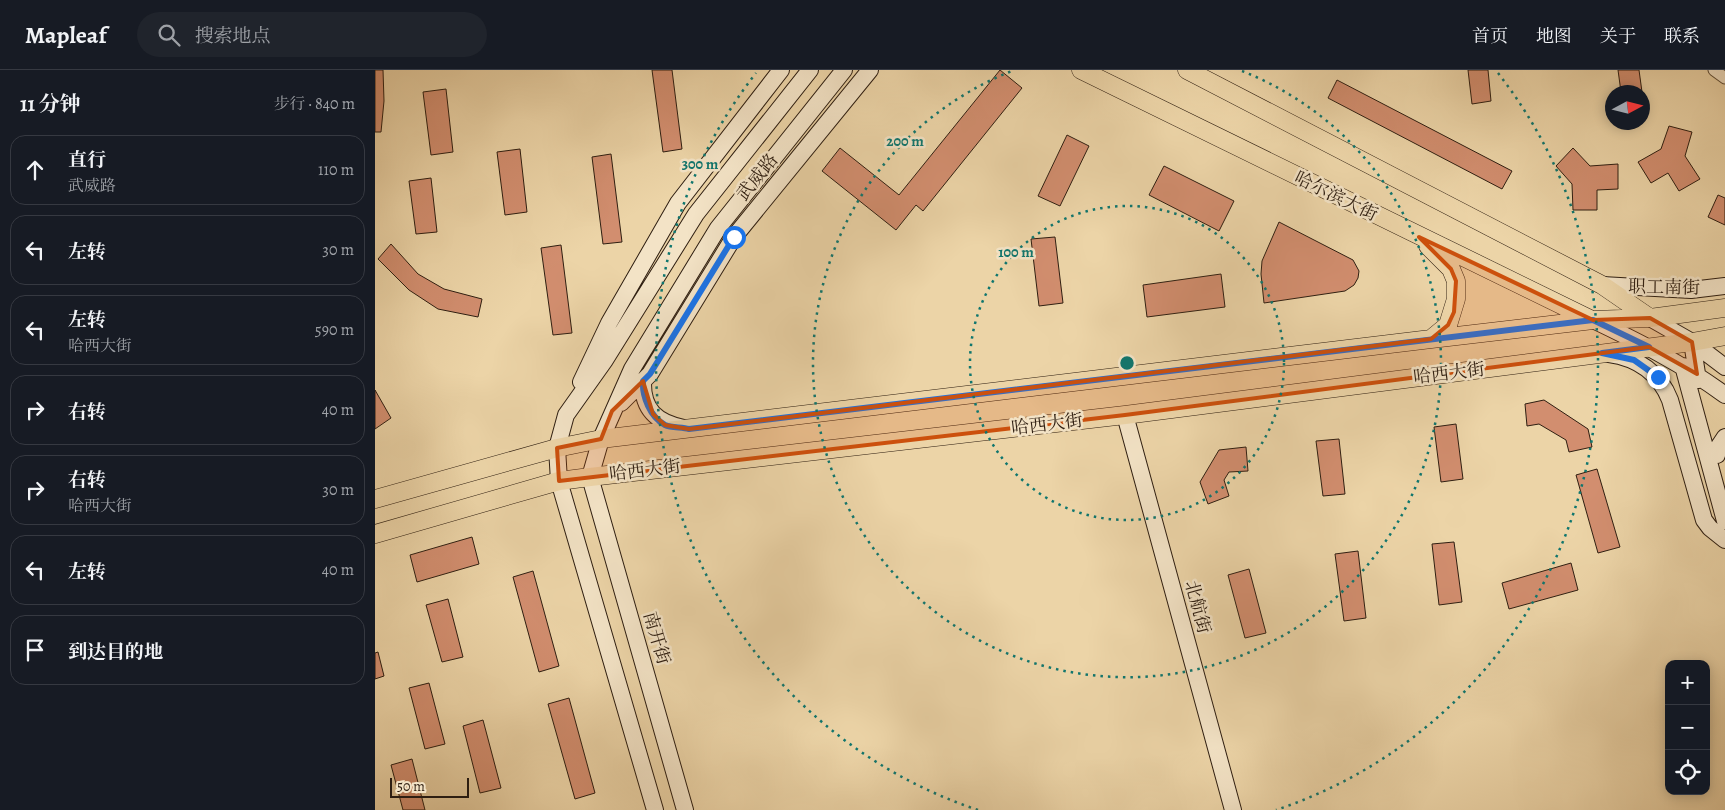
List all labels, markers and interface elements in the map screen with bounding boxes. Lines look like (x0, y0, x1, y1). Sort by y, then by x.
search box (137, 12, 487, 57)
text: Mapleaf (25, 19, 107, 51)
icon: search (155, 21, 183, 49)
text: 搜索地点 (195, 23, 271, 49)
text: 首页 (1472, 24, 1508, 48)
text: 地图 (1536, 24, 1572, 48)
text: 关于 (1600, 24, 1636, 48)
text: 联系 (1664, 24, 1700, 48)
north arrow (1605, 85, 1650, 130)
text: 11 分钟 (20, 90, 81, 118)
text: 步行 · 840 m (273, 93, 355, 115)
text: 200 m (886, 131, 924, 151)
text: 直行 (68, 147, 106, 173)
street label: 武威路 (731, 148, 783, 206)
text: 300 m (682, 154, 719, 174)
icon: ahead (21, 156, 49, 184)
text: 110 m (318, 159, 354, 181)
street label: 哈尔滨大街 (1290, 165, 1382, 227)
text: 武威路 (68, 175, 116, 197)
route start (723, 226, 746, 249)
icon: left (21, 236, 49, 264)
text: 左转 (68, 239, 106, 265)
text: 30 m (322, 239, 354, 261)
text: 100 m (998, 242, 1034, 262)
street label: 职工南街 (1628, 274, 1700, 300)
text: 左转 (68, 307, 106, 333)
icon: left (21, 316, 49, 344)
text: 590 m (315, 319, 354, 341)
text: 哈西大街 (68, 335, 132, 357)
centre of rings (1118, 354, 1136, 372)
street label: 哈西大街 (1412, 357, 1486, 389)
route end (1647, 366, 1670, 389)
icon: right (21, 396, 49, 424)
text: 右转 (68, 399, 106, 425)
text: 40 m (322, 399, 354, 421)
street label: 哈西大街 (1010, 408, 1084, 440)
street label: 哈西大街 (608, 454, 682, 486)
text: 右转 (68, 467, 106, 493)
icon: right (21, 476, 49, 504)
text: 30 m (322, 479, 354, 501)
text: 哈西大街 (68, 495, 132, 517)
icon: left (21, 556, 49, 584)
text: 左转 (68, 559, 106, 585)
text: 40 m (322, 559, 354, 581)
street label: 北航街 (1179, 578, 1217, 636)
street label: 南开街 (638, 609, 676, 667)
icon: arrive (21, 636, 49, 664)
text: 到达目的地 (68, 639, 163, 665)
map controls (1665, 660, 1710, 795)
button: + (1665, 660, 1710, 705)
button: − (1665, 705, 1710, 750)
button: locate (1665, 750, 1710, 795)
scale bar (390, 775, 469, 798)
text: 50 m (397, 777, 425, 796)

